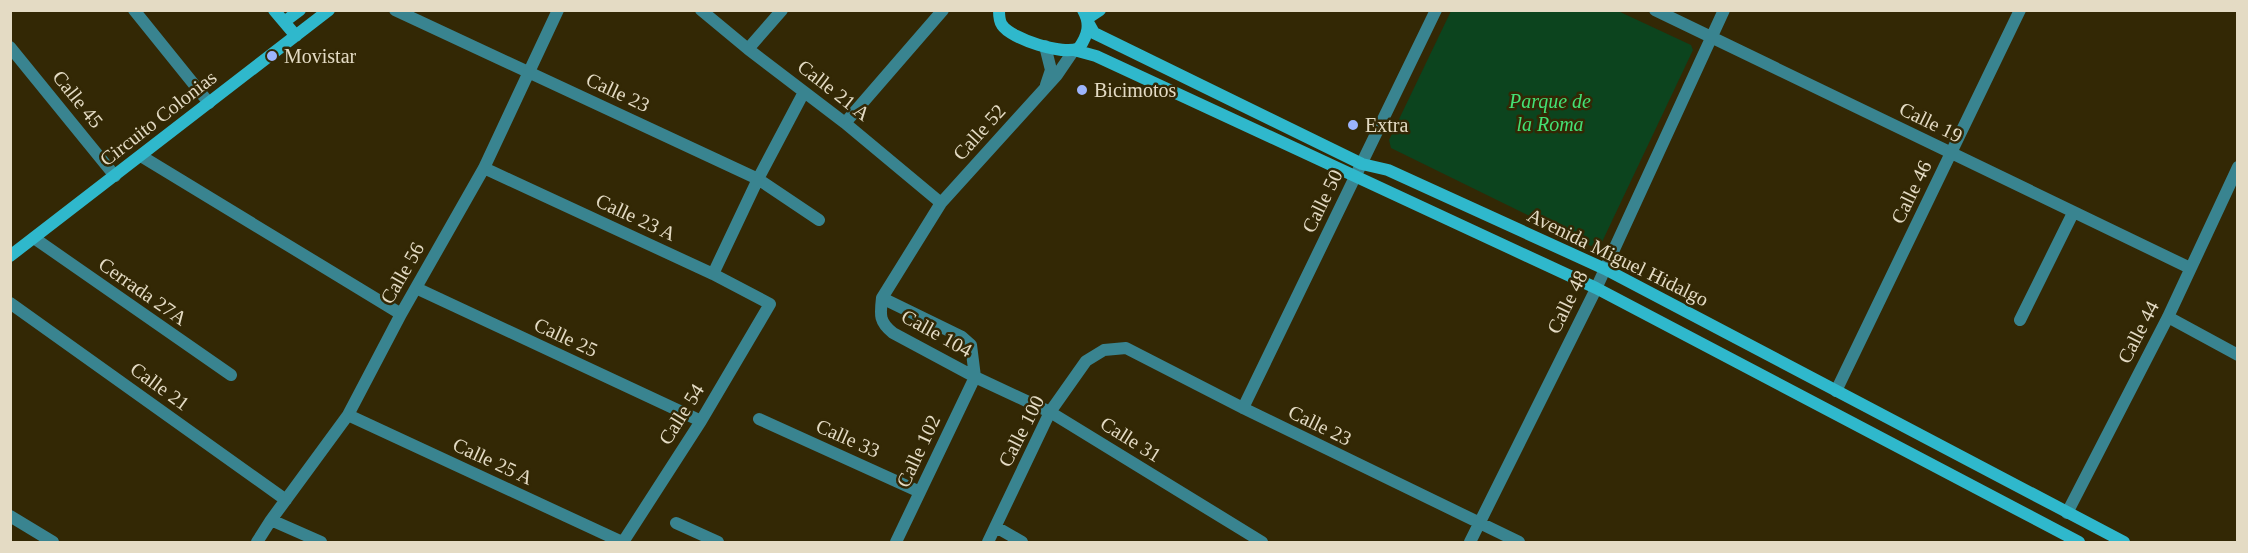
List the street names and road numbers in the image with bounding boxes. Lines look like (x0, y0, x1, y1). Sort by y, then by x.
street label: Calle 21 A (794, 55, 875, 125)
street label: Calle 45 (48, 66, 108, 132)
street label: Circuito Colonias (95, 66, 221, 170)
street label: Calle 23 (583, 68, 653, 116)
street label: Calle 19 (1896, 97, 1966, 147)
street label: Calle 52 (948, 100, 1010, 164)
street label: Calle 46 (1886, 157, 1936, 227)
street label: Calle 50 (1297, 166, 1347, 236)
street label: Calle 23 A (593, 189, 680, 245)
street label: Avenida Miguel Hidalgo (1524, 204, 1712, 311)
street label: Calle 56 (376, 238, 428, 308)
street label: Cerrada 27A (95, 253, 192, 330)
street label: Calle 48 (1542, 267, 1592, 337)
street label: Calle 44 (2113, 297, 2163, 367)
street label: Calle 104 (898, 305, 976, 361)
street label: Calle 25 (531, 313, 601, 361)
street label: Calle 21 (126, 357, 194, 415)
street label: Calle 54 (654, 380, 708, 448)
street label: Calle 100 (994, 392, 1048, 470)
street label: Calle 23 (1285, 400, 1355, 450)
street label: Calle 102 (892, 411, 944, 491)
street label: Calle 31 (1097, 412, 1165, 466)
street label: Calle 33 (813, 414, 883, 462)
street label: Calle 25 A (450, 433, 537, 489)

